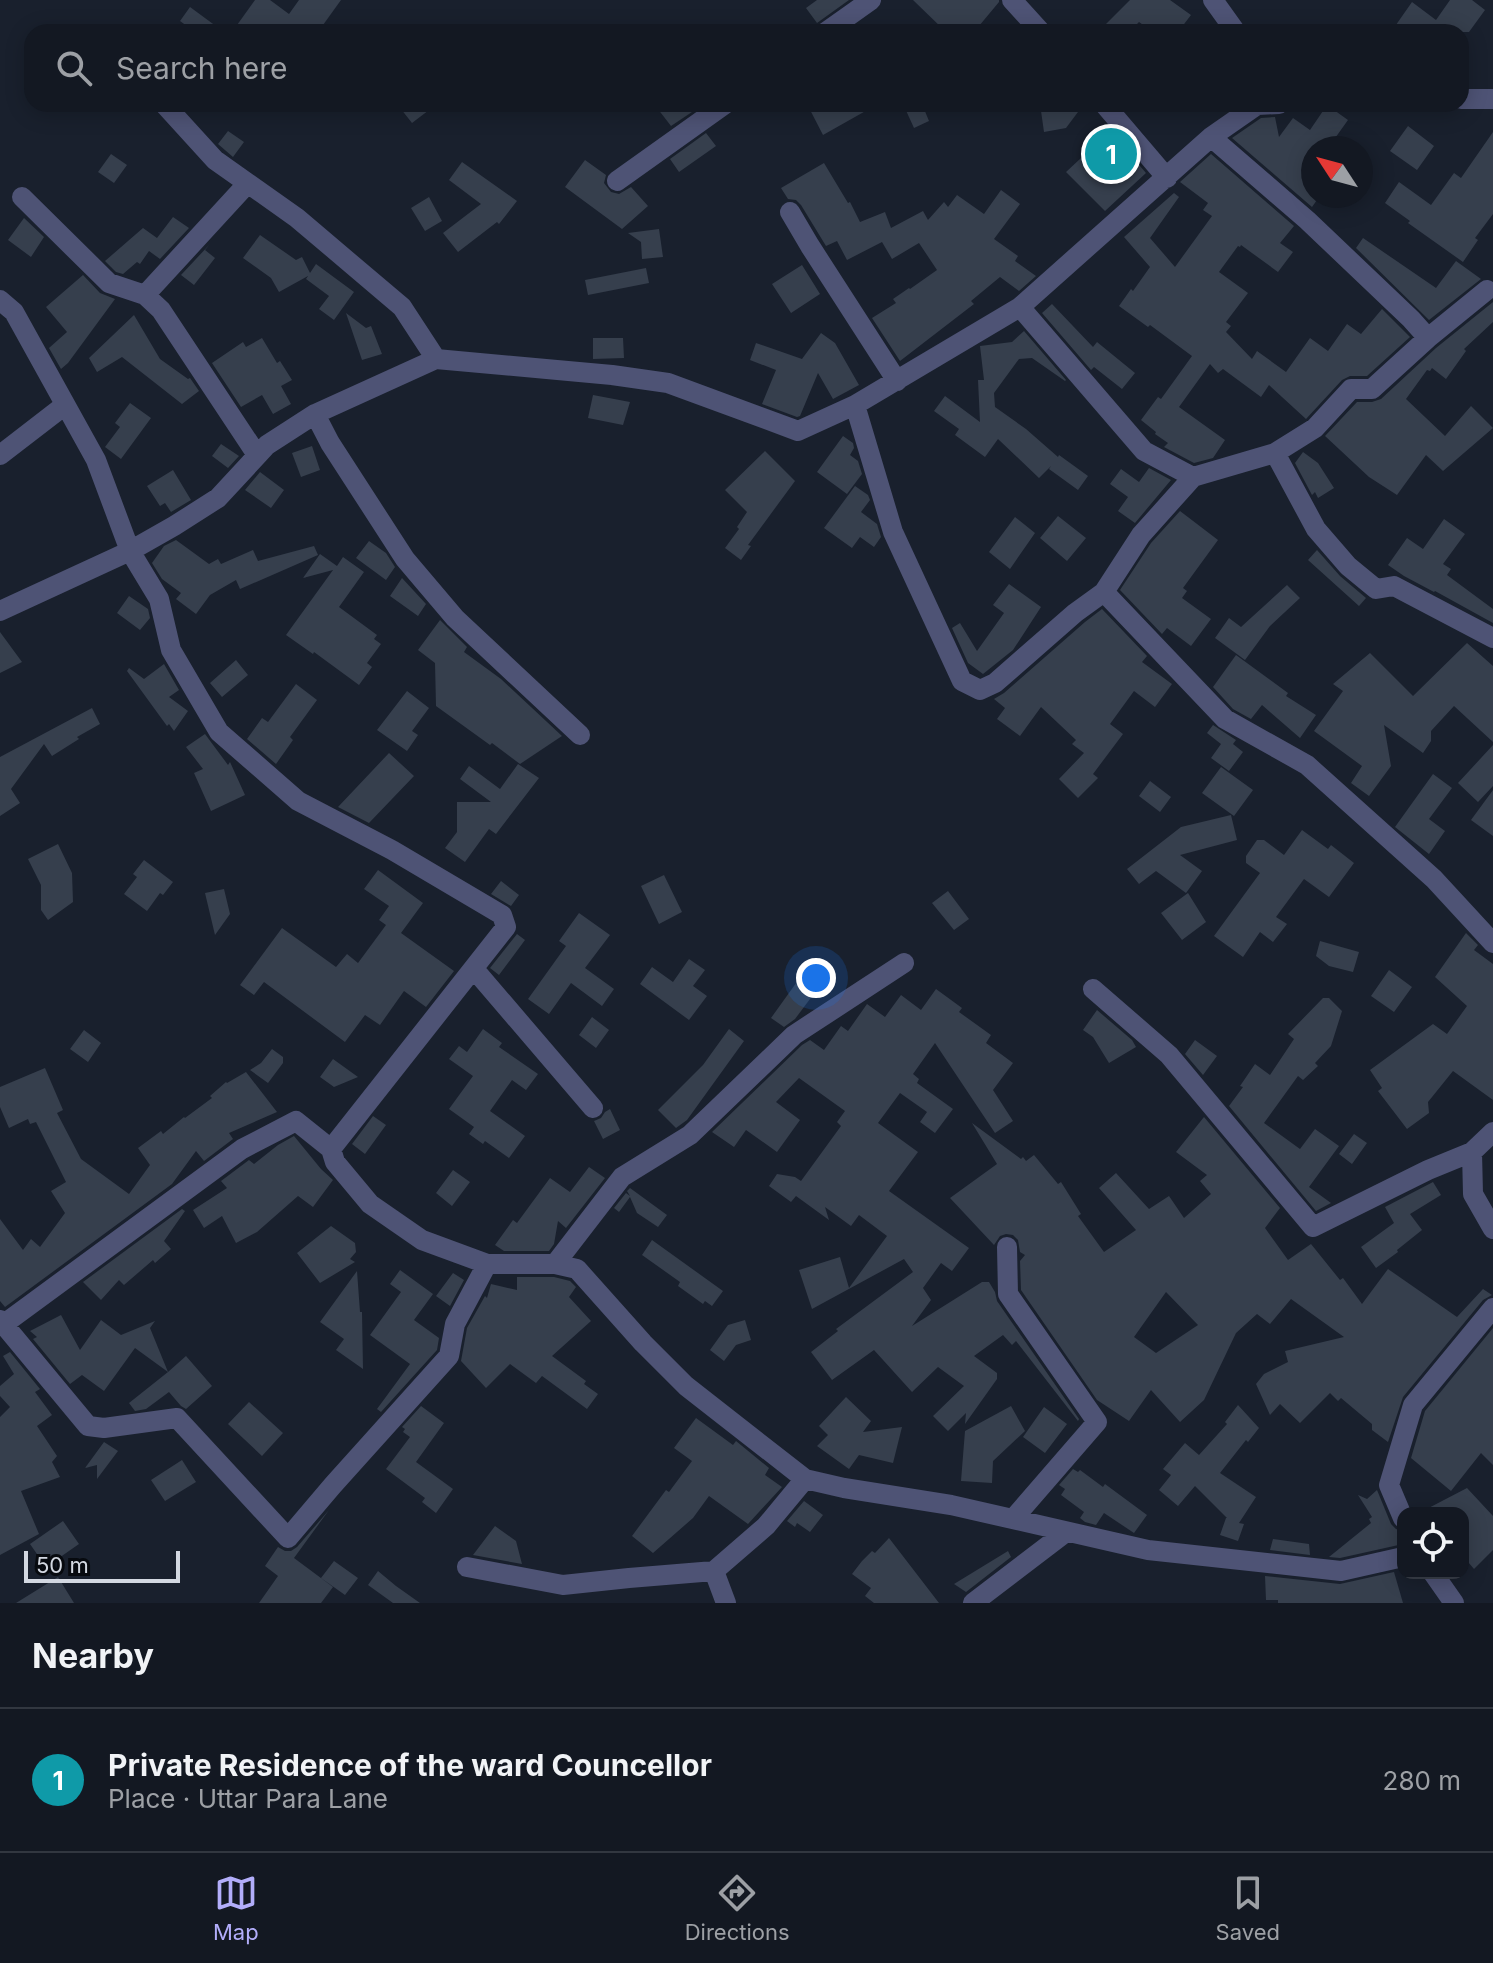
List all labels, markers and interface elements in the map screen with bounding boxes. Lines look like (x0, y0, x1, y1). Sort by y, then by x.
search box (24, 24, 1469, 112)
icon: search (52, 46, 96, 90)
text: Search here (116, 50, 288, 86)
pin: 1 (1085, 124, 1137, 184)
north arrow (1301, 136, 1373, 208)
your location (796, 958, 836, 998)
map controls (1397, 1507, 1469, 1579)
button: locate (1397, 1507, 1469, 1579)
scale bar (24, 1547, 180, 1583)
text: 50 m (36, 1552, 89, 1578)
text: Nearby (32, 1635, 154, 1676)
text: Private Residence of the ward Councellor (108, 1747, 712, 1783)
text: 1 (52, 1765, 64, 1796)
text: 280 m (1383, 1765, 1461, 1796)
text: Place · Uttar Para Lane (108, 1783, 388, 1814)
tab: Map (213, 1871, 259, 1945)
tab: Directions (685, 1871, 790, 1945)
tab: Saved (1216, 1871, 1280, 1945)

